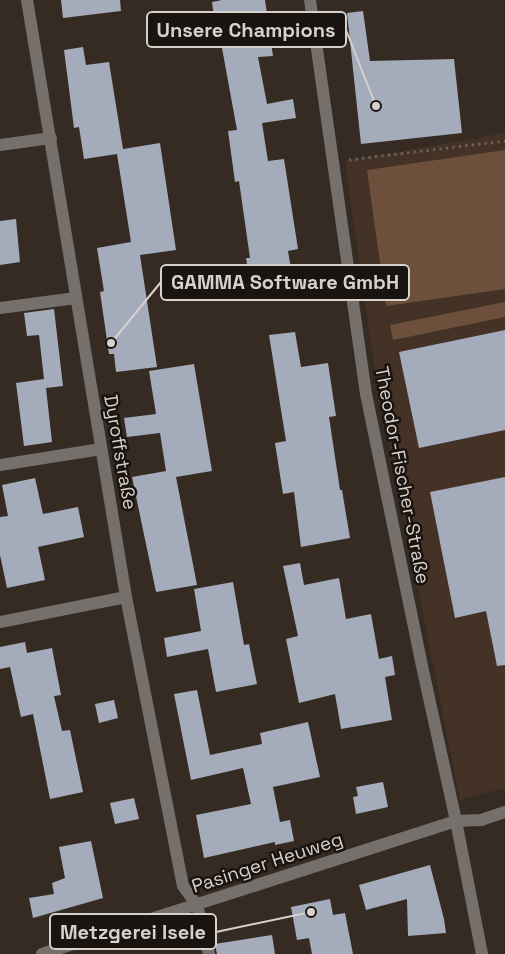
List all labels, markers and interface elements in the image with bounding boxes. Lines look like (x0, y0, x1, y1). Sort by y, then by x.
callout: Unsere Champions (147, 12, 346, 47)
text: Unsere Champions (157, 17, 335, 43)
callout: GAMMA Software GmbH (161, 265, 409, 300)
text: GAMMA Software GmbH (171, 269, 399, 295)
street label: Theodor-Fischer-Straße (369, 364, 436, 586)
street label: Dyroffstraße (98, 393, 143, 512)
street label: Pasinger Heuweg (188, 826, 346, 899)
callout: Metzgerei Isele (50, 914, 216, 949)
text: Metzgerei Isele (60, 919, 206, 945)

